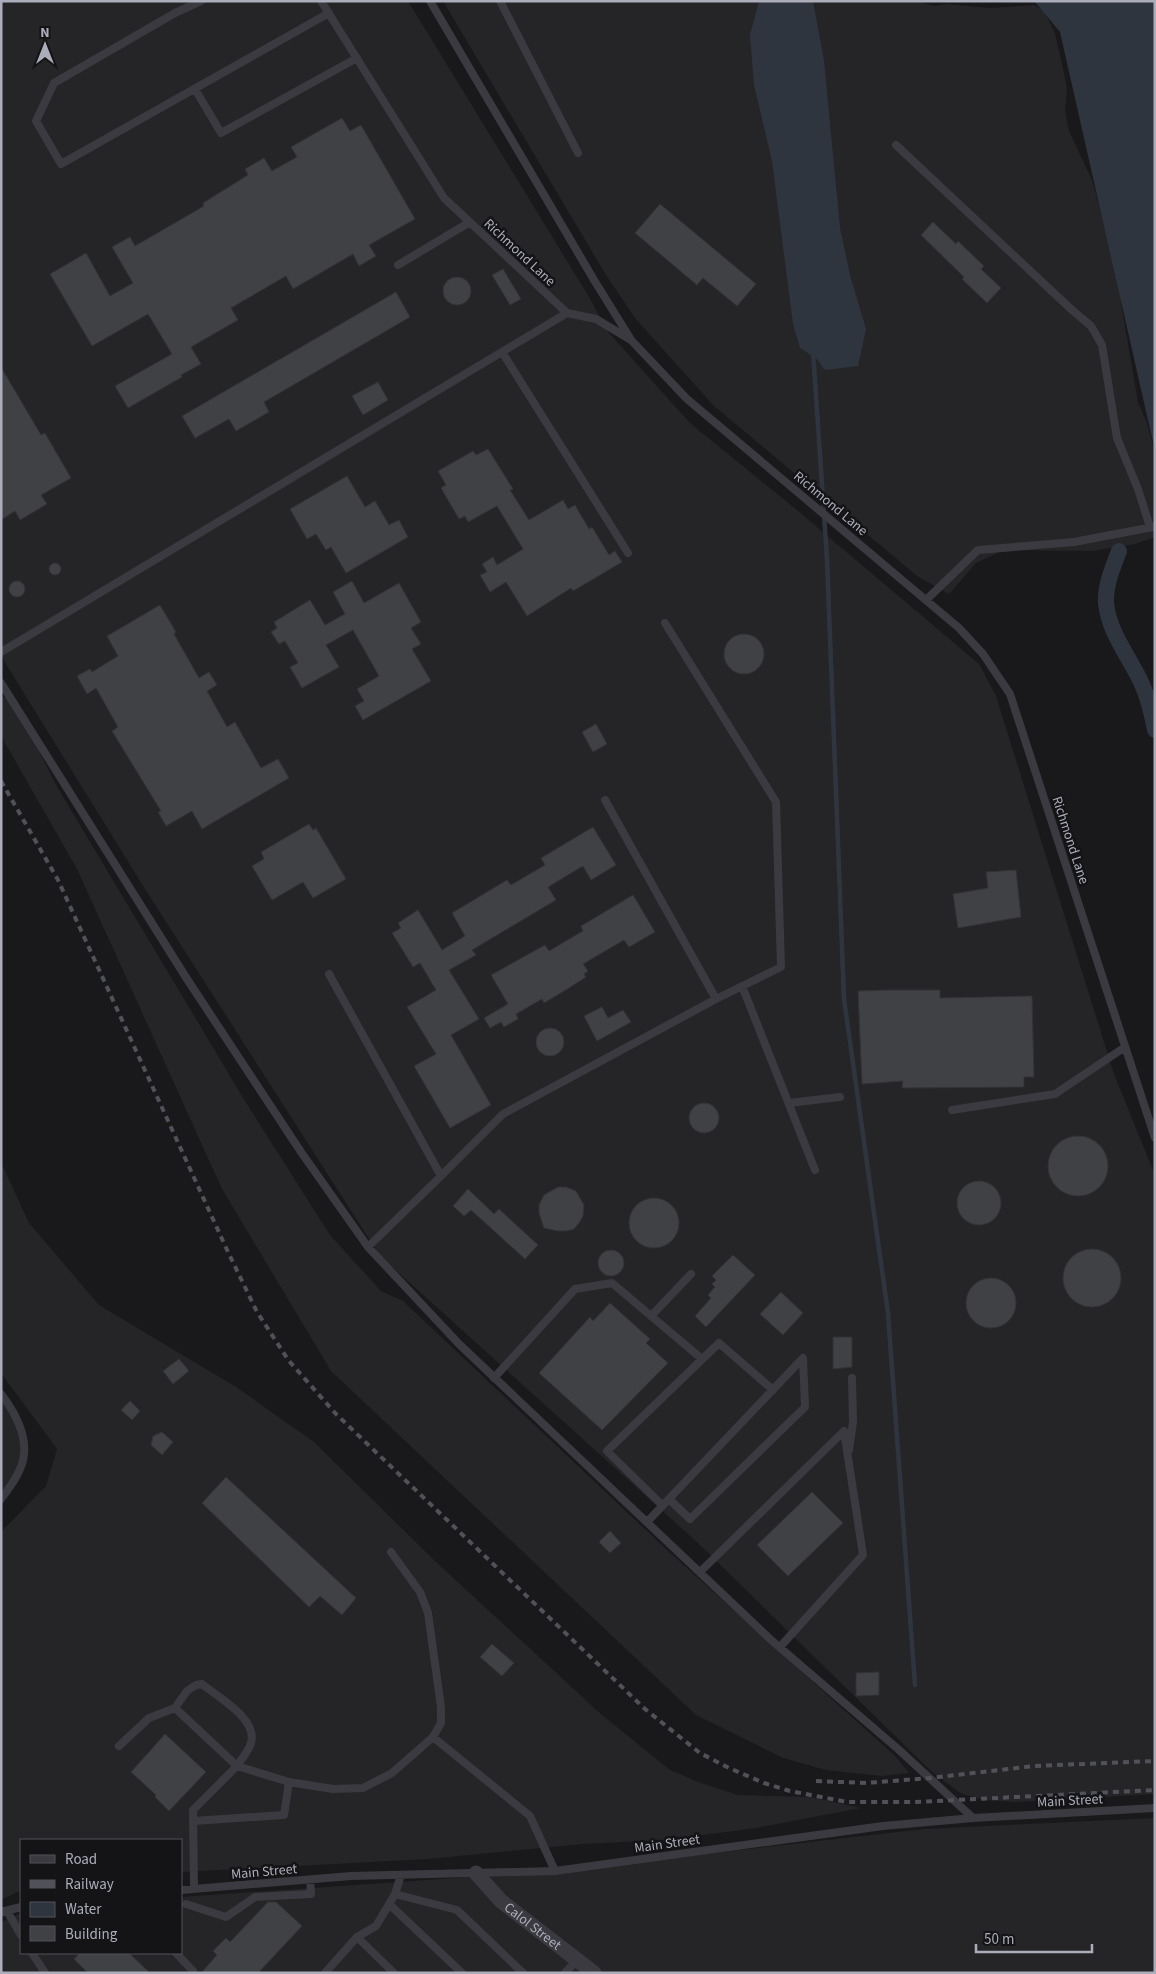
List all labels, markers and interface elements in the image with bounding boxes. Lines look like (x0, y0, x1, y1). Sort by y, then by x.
north arrow (20, 20, 70, 70)
text: N (40, 23, 50, 43)
street label: Richmond Lane (479, 214, 560, 291)
street label: Richmond Lane (789, 467, 872, 541)
street label: Richmond Lane (1046, 794, 1094, 887)
street label: Main Street (1036, 1789, 1104, 1813)
street label: Main Street (633, 1829, 702, 1859)
legend (20, 1839, 182, 1954)
text: Road (65, 1849, 97, 1870)
street label: Main Street (230, 1859, 298, 1885)
text: Railway (65, 1874, 114, 1895)
street label: Calol Street (499, 1898, 565, 1955)
text: Water (65, 1899, 102, 1920)
scale bar (976, 1922, 1092, 1954)
text: Building (65, 1924, 118, 1945)
text: 50 m (984, 1929, 1014, 1950)

